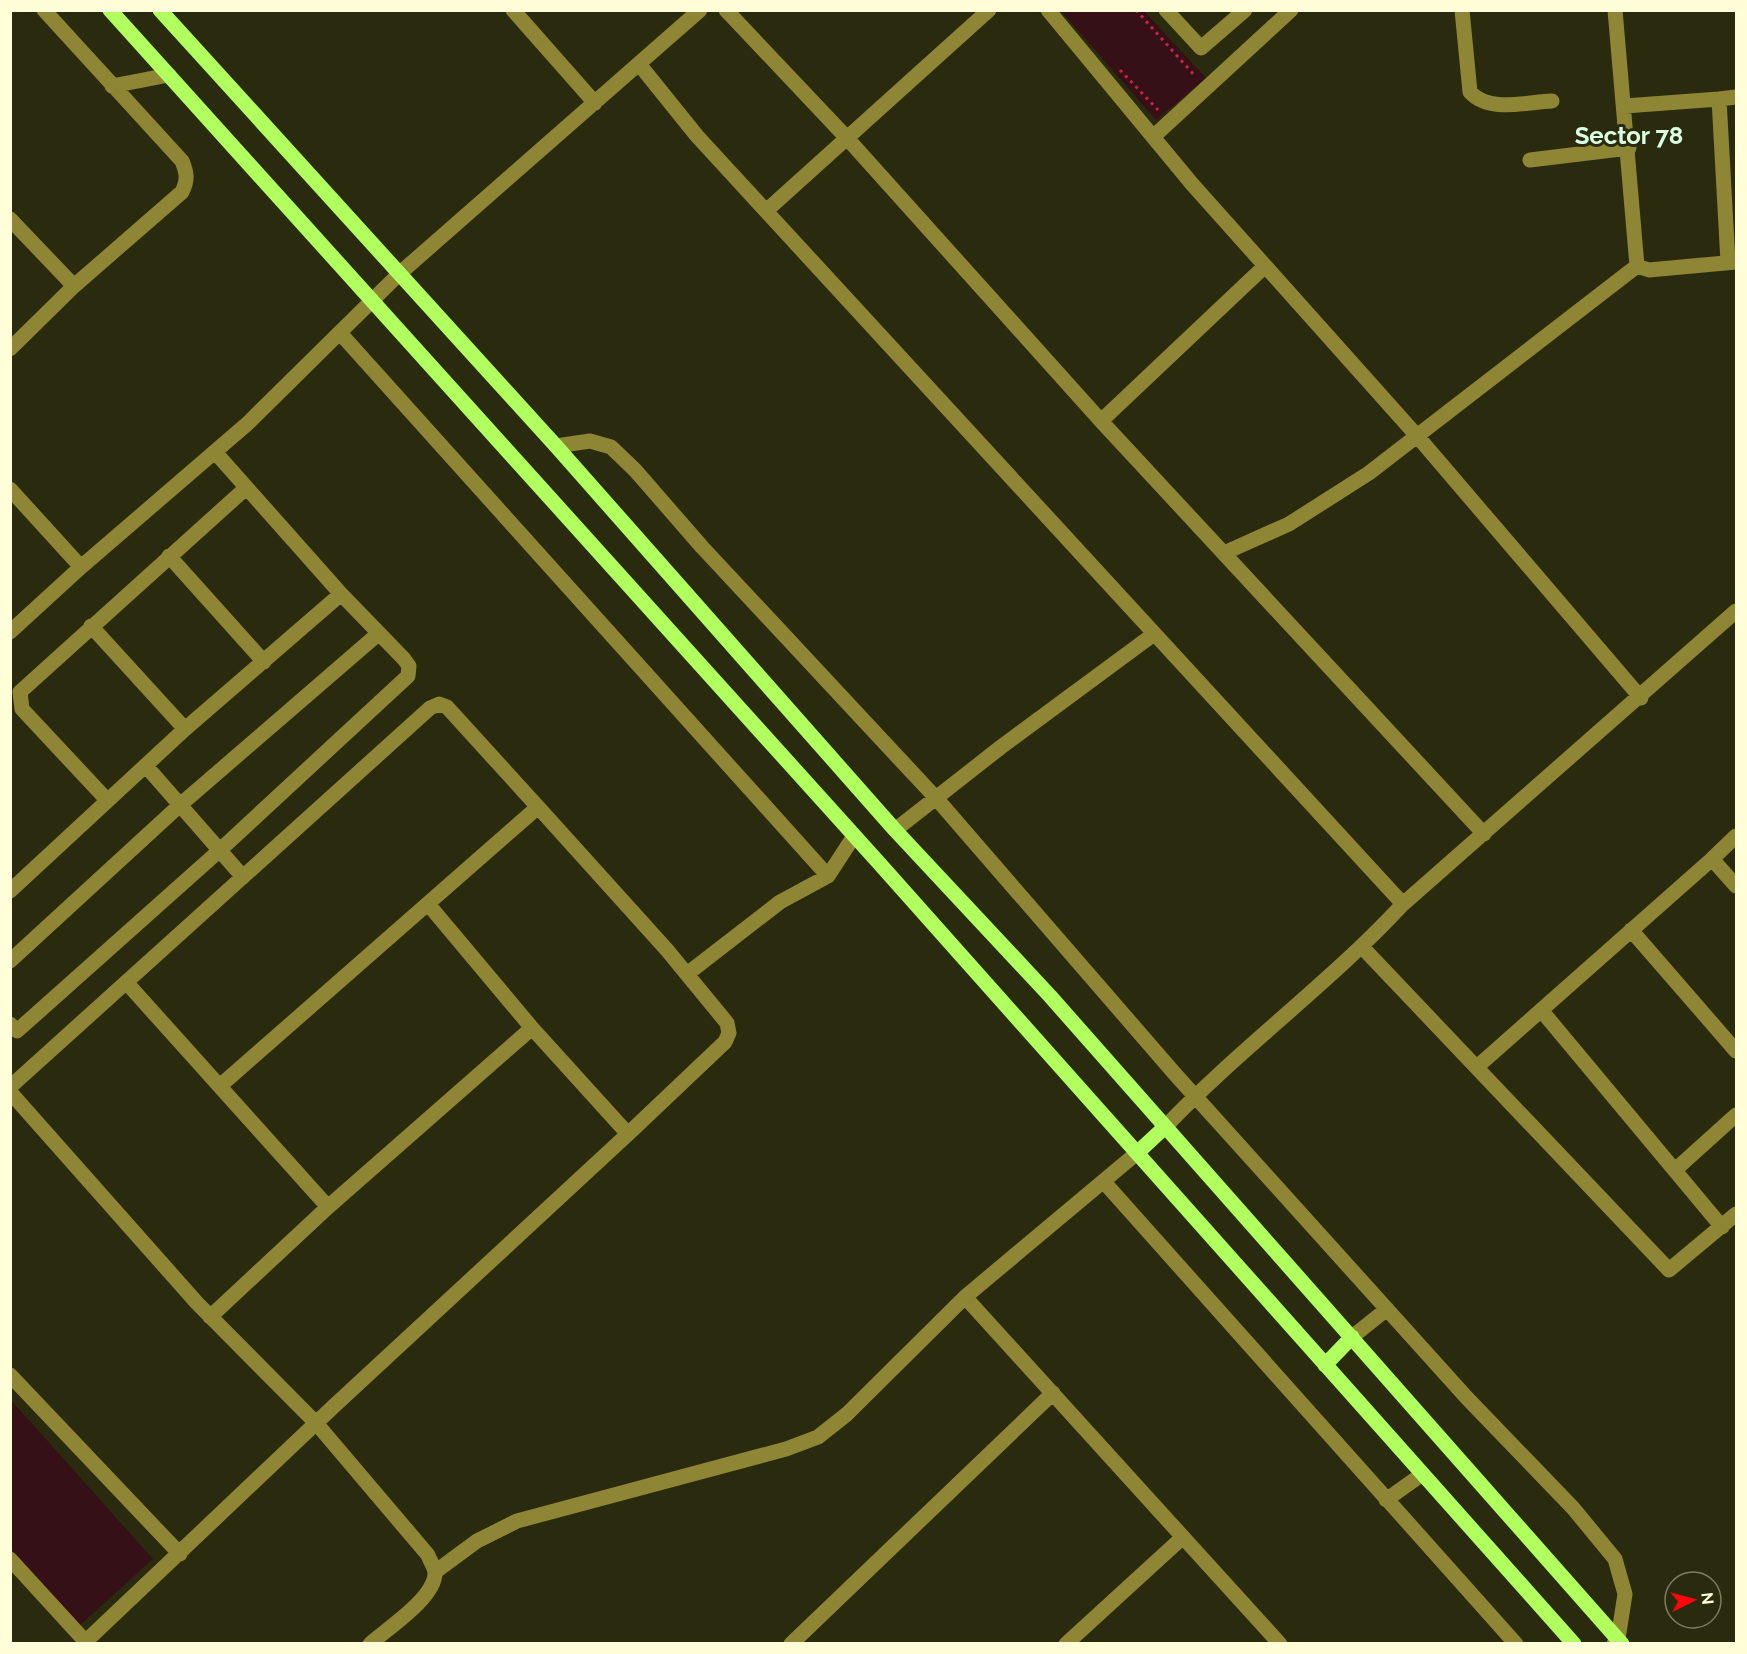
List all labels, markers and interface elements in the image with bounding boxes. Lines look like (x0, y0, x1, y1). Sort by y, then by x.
district label: Sector 78 (1575, 121, 1683, 150)
north arrow (1663, 1570, 1723, 1630)
text: N (1697, 1591, 1718, 1606)

